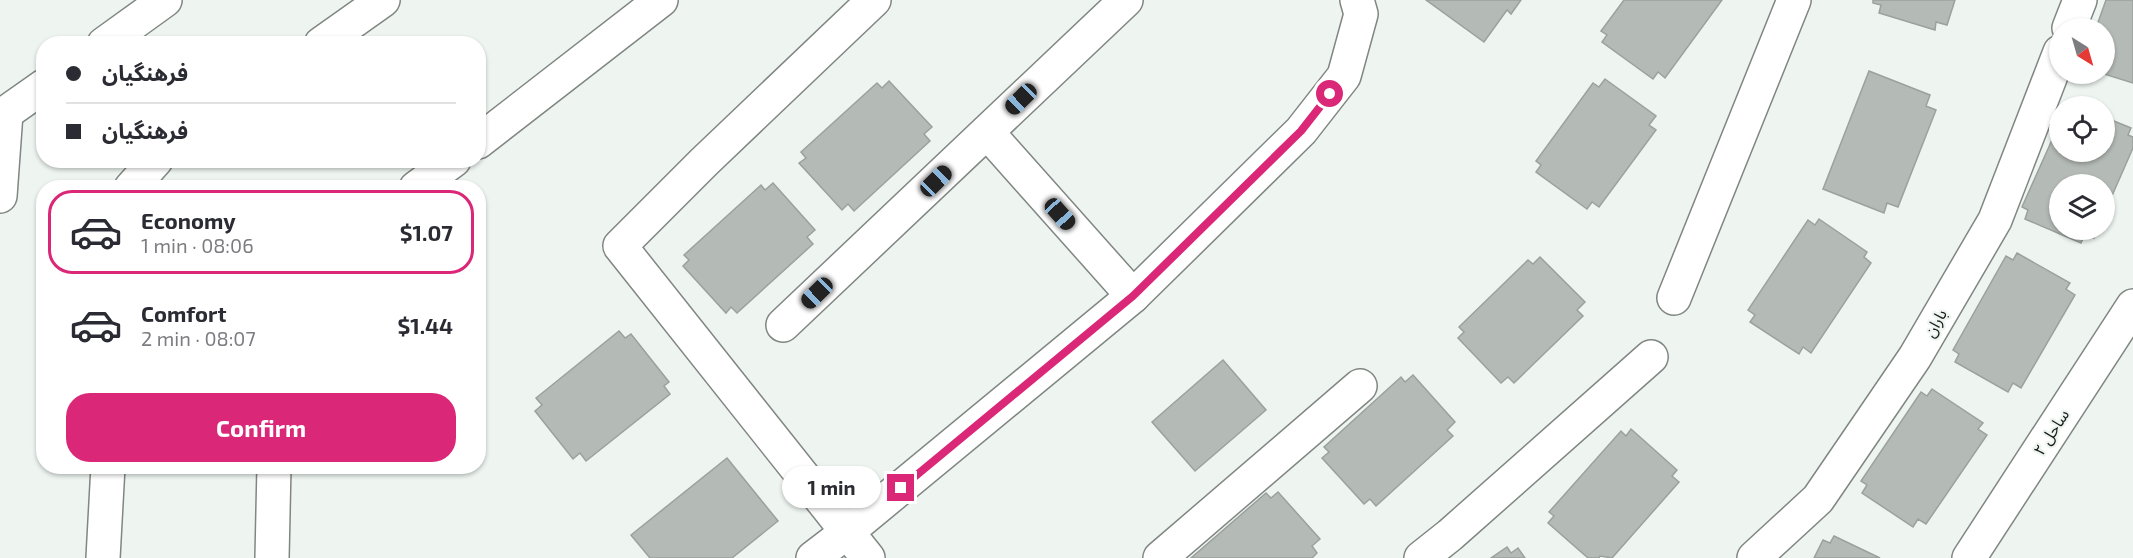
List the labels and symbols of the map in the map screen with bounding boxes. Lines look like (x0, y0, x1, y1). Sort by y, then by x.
north arrow (2049, 18, 2115, 84)
car (1002, 80, 1040, 118)
route start (1316, 80, 1343, 107)
car (917, 162, 955, 200)
car (1041, 195, 1079, 233)
car (798, 274, 836, 312)
street label: باران (1919, 305, 1951, 341)
street label: ساحل ۲ (2029, 405, 2073, 459)
callout: 1 min (781, 467, 880, 509)
route end (887, 474, 914, 501)

